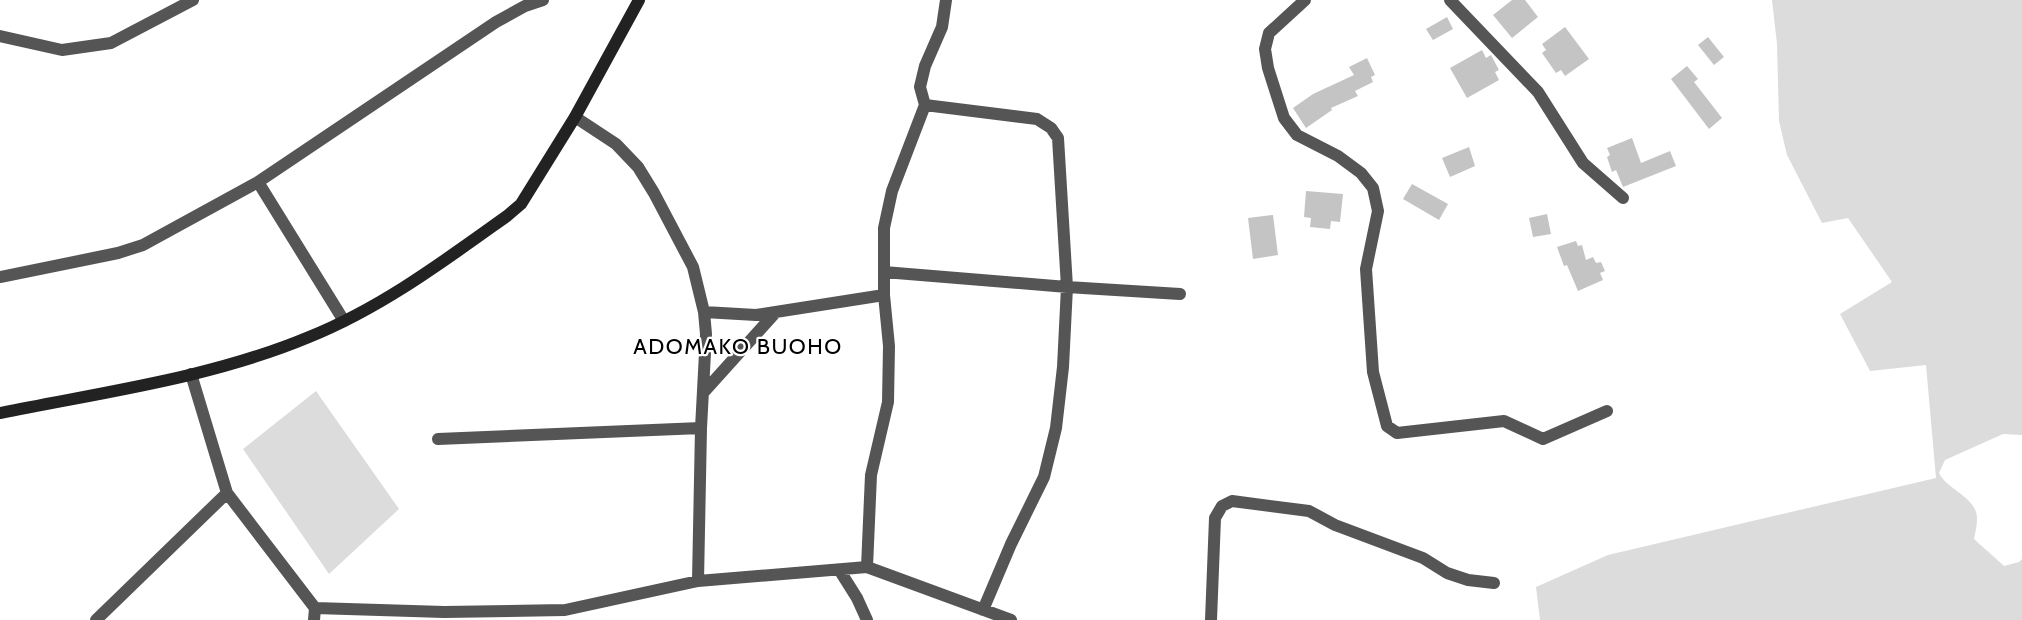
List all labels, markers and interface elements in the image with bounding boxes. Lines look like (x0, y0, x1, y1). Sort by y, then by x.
district label: ADOMAKO BUOHO (633, 333, 843, 360)

